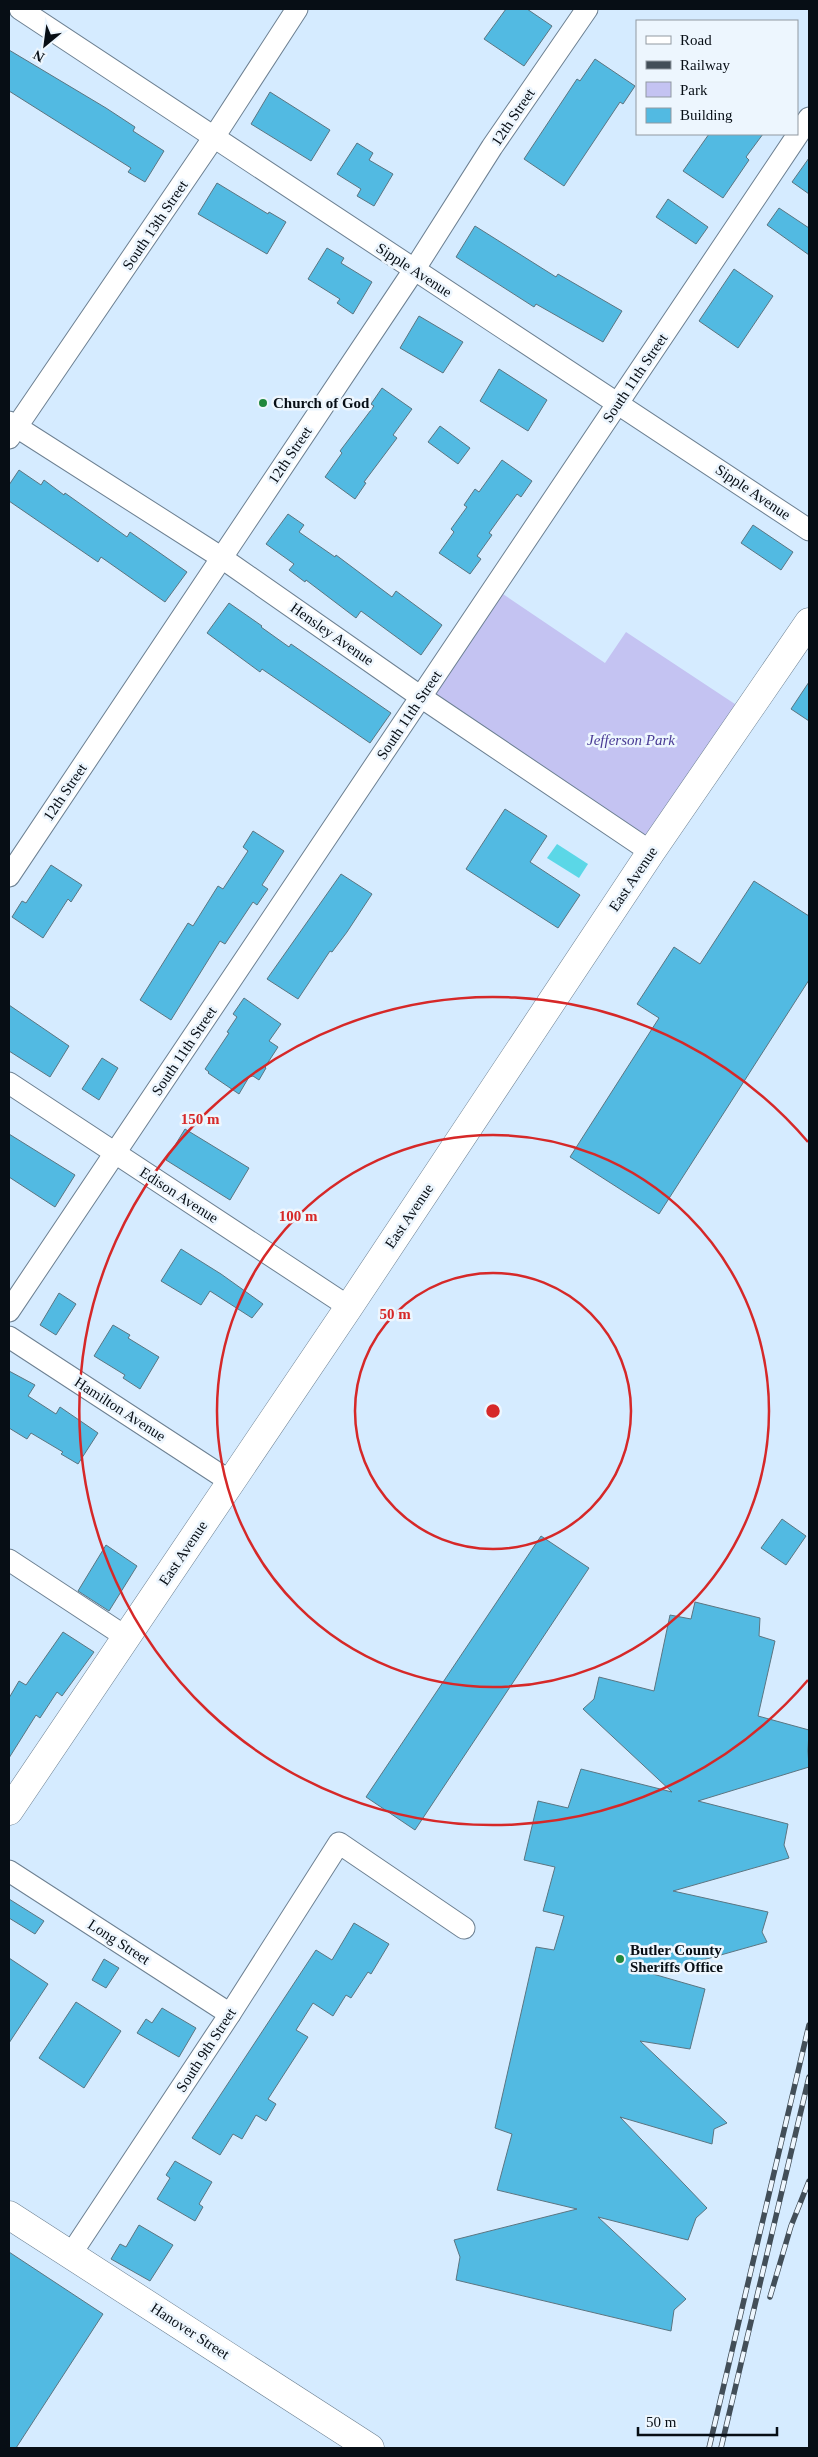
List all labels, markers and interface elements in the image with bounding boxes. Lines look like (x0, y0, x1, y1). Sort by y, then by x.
north arrow (20, 20, 70, 70)
legend (636, 20, 798, 135)
text: Road (680, 32, 712, 48)
text: N (31, 47, 47, 65)
text: Railway (680, 57, 730, 73)
text: Park (680, 82, 708, 98)
street label: 12th Street (488, 85, 538, 149)
text: Building (680, 107, 733, 123)
street label: South 13th Street (119, 177, 191, 273)
street label: Sipple Avenue (373, 240, 455, 301)
street label: South 11th Street (599, 330, 671, 425)
place label: Church of God (273, 395, 370, 411)
marker: Church of God (257, 397, 269, 409)
street label: 12th Street (265, 423, 315, 487)
street label: Sipple Avenue (713, 461, 794, 523)
street label: Hensley Avenue (287, 599, 377, 669)
street label: South 11th Street (373, 667, 445, 762)
park label: Jefferson Park (587, 732, 675, 748)
street label: 12th Street (40, 760, 90, 824)
street label: East Avenue (606, 843, 661, 914)
street label: South 11th Street (148, 1003, 220, 1098)
text: 150 m (181, 1111, 220, 1127)
street label: Edison Avenue (137, 1164, 221, 1226)
street label: East Avenue (382, 1180, 437, 1251)
text: 100 m (279, 1208, 318, 1224)
text: 50 m (379, 1306, 411, 1322)
street label: Hamilton Avenue (72, 1374, 169, 1445)
centre of rings (484, 1402, 502, 1420)
street label: East Avenue (156, 1517, 211, 1588)
street label: Long Street (85, 1916, 154, 1968)
place label: Butler County Sheriffs Office (630, 1942, 723, 1975)
marker: Butler County Sheriffs Office (614, 1953, 626, 1965)
street label: South 9th Street (173, 2004, 239, 2095)
street label: Hanover Street (148, 2300, 233, 2363)
scale bar (638, 2404, 777, 2436)
text: 50 m (646, 2414, 677, 2430)

